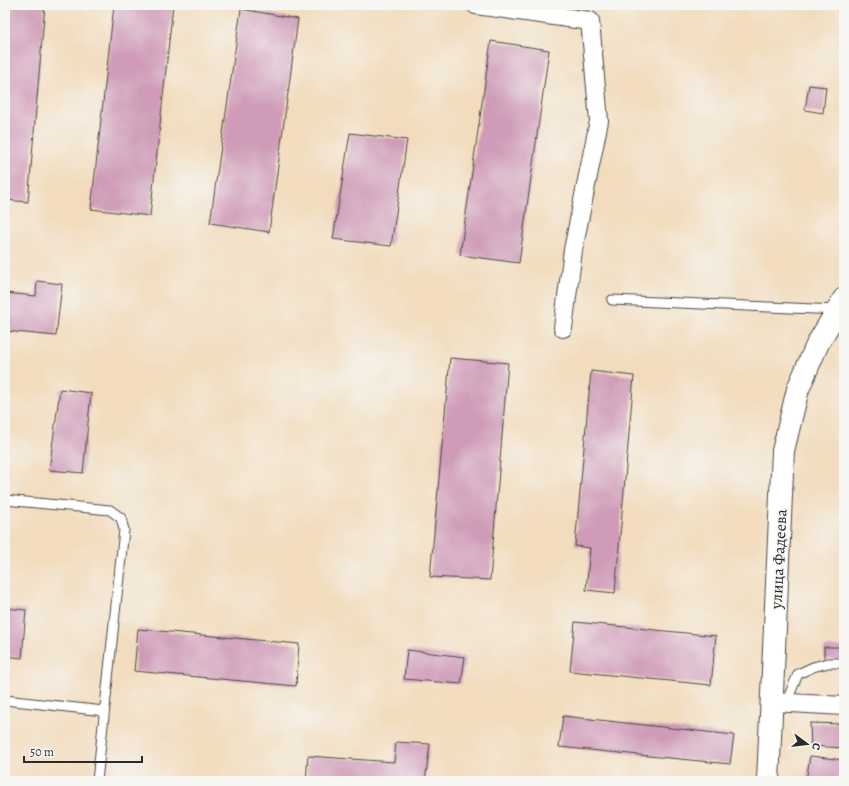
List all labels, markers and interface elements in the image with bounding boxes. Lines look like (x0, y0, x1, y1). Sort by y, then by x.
street label: улица Фадеева (765, 508, 793, 611)
north arrow (787, 724, 827, 764)
scale bar (24, 738, 142, 764)
text: С (808, 741, 824, 752)
text: 50 m (30, 744, 54, 760)

